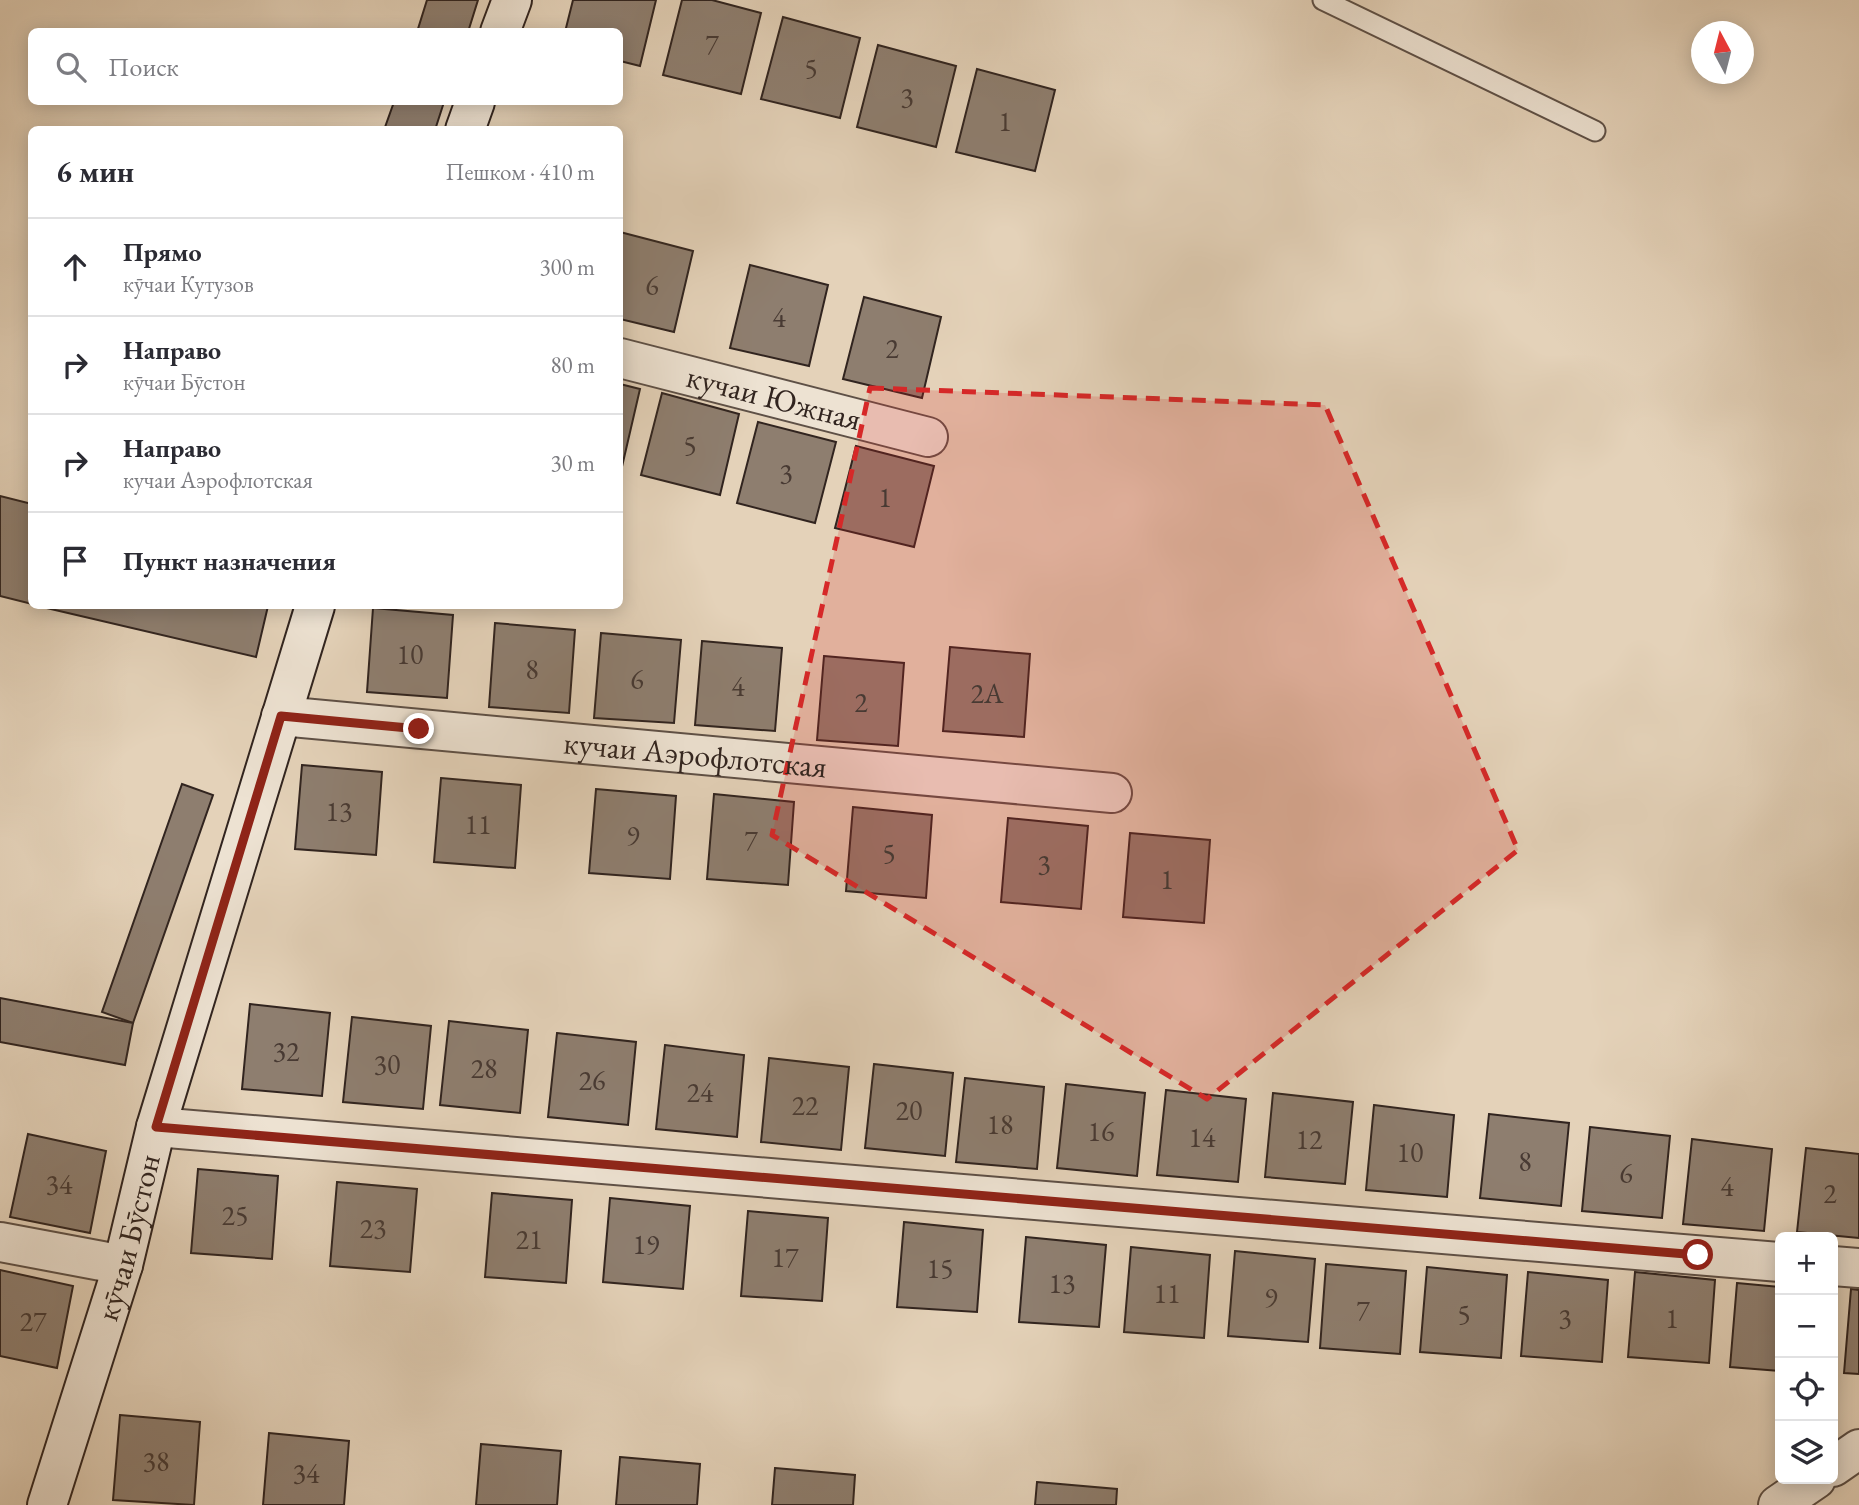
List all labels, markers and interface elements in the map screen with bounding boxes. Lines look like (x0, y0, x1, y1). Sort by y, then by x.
north arrow (1691, 21, 1754, 84)
house number: 7 (705, 26, 719, 62)
search box (28, 28, 623, 105)
icon: search (52, 48, 90, 86)
text: Поиск (108, 50, 179, 84)
house number: 5 (804, 50, 818, 86)
house number: 3 (900, 79, 914, 115)
house number: 1 (998, 103, 1012, 139)
text: 6 мин (56, 152, 134, 191)
text: Пешком · 410 m (446, 157, 595, 187)
text: Прямо (123, 235, 202, 269)
icon: ahead (56, 248, 94, 286)
text: 300 m (539, 252, 595, 282)
house number: 6 (645, 267, 659, 303)
text: кӯчаи Кутузов (123, 269, 254, 299)
house number: 4 (772, 299, 786, 335)
house number: 2 (885, 330, 899, 366)
text: Направо (123, 333, 221, 367)
icon: right (56, 346, 94, 384)
text: 80 m (550, 350, 595, 380)
street label: кучаи Южная (682, 355, 866, 440)
text: кӯчаи Бӯстон (123, 367, 245, 397)
house number: 5 (683, 427, 697, 463)
text: Направо (123, 431, 221, 465)
icon: right (56, 444, 94, 482)
text: 30 m (550, 448, 595, 478)
house number: 3 (779, 455, 793, 491)
text: кучаи Аэрофлотская (123, 465, 313, 495)
house number: 1 (878, 479, 892, 515)
icon: arrive (56, 542, 94, 580)
text: Пункт назначения (123, 544, 336, 578)
house number: 10 (397, 636, 423, 672)
house number: 8 (525, 651, 539, 687)
house number: 6 (630, 661, 644, 697)
house number: 4 (731, 668, 745, 704)
house number: 2А (971, 675, 1004, 711)
house number: 2 (854, 684, 868, 720)
route end (403, 713, 434, 744)
street label: кучаи Аэрофлотская (562, 721, 829, 787)
house number: 13 (326, 793, 352, 829)
house number: 11 (465, 806, 491, 842)
house number: 9 (626, 817, 640, 853)
house number: 7 (744, 822, 758, 858)
house number: 5 (882, 835, 896, 871)
house number: 3 (1037, 846, 1051, 882)
house number: 1 (1160, 861, 1174, 897)
house number: 32 (273, 1033, 300, 1069)
house number: 30 (374, 1046, 400, 1082)
house number: 28 (471, 1050, 497, 1086)
house number: 26 (579, 1062, 605, 1098)
house number: 24 (687, 1074, 714, 1110)
house number: 22 (792, 1087, 819, 1123)
house number: 20 (896, 1092, 922, 1128)
house number: 18 (987, 1106, 1013, 1142)
house number: 16 (1088, 1113, 1114, 1149)
house number: 14 (1189, 1119, 1216, 1155)
house number: 12 (1296, 1121, 1323, 1157)
house number: 10 (1397, 1134, 1423, 1170)
house number: 8 (1518, 1143, 1532, 1179)
street label: кӯчаи Бӯстон (86, 1150, 170, 1326)
house number: 6 (1619, 1155, 1633, 1191)
house number: 34 (46, 1166, 73, 1202)
house number: 4 (1720, 1168, 1734, 1204)
house number: 2 (1823, 1175, 1837, 1211)
house number: 25 (222, 1197, 248, 1233)
house number: 23 (360, 1210, 386, 1246)
house number: 21 (516, 1221, 542, 1257)
house number: 19 (633, 1226, 659, 1262)
map controls (1775, 1232, 1838, 1484)
button: + (1775, 1232, 1838, 1295)
house number: 17 (772, 1239, 799, 1275)
route start (1682, 1239, 1713, 1270)
house number: 15 (927, 1250, 953, 1286)
house number: 13 (1049, 1265, 1075, 1301)
house number: 11 (1154, 1275, 1180, 1311)
house number: 9 (1264, 1279, 1278, 1315)
house number: 7 (1356, 1292, 1370, 1328)
button: − (1775, 1295, 1838, 1358)
house number: 5 (1457, 1296, 1471, 1332)
house number: 3 (1558, 1300, 1572, 1336)
house number: 1 (1665, 1300, 1679, 1336)
house number: 27 (20, 1303, 47, 1339)
button: locate (1775, 1358, 1838, 1421)
button: layers (1775, 1421, 1838, 1484)
house number: 38 (143, 1443, 169, 1479)
house number: 34 (293, 1455, 320, 1491)

